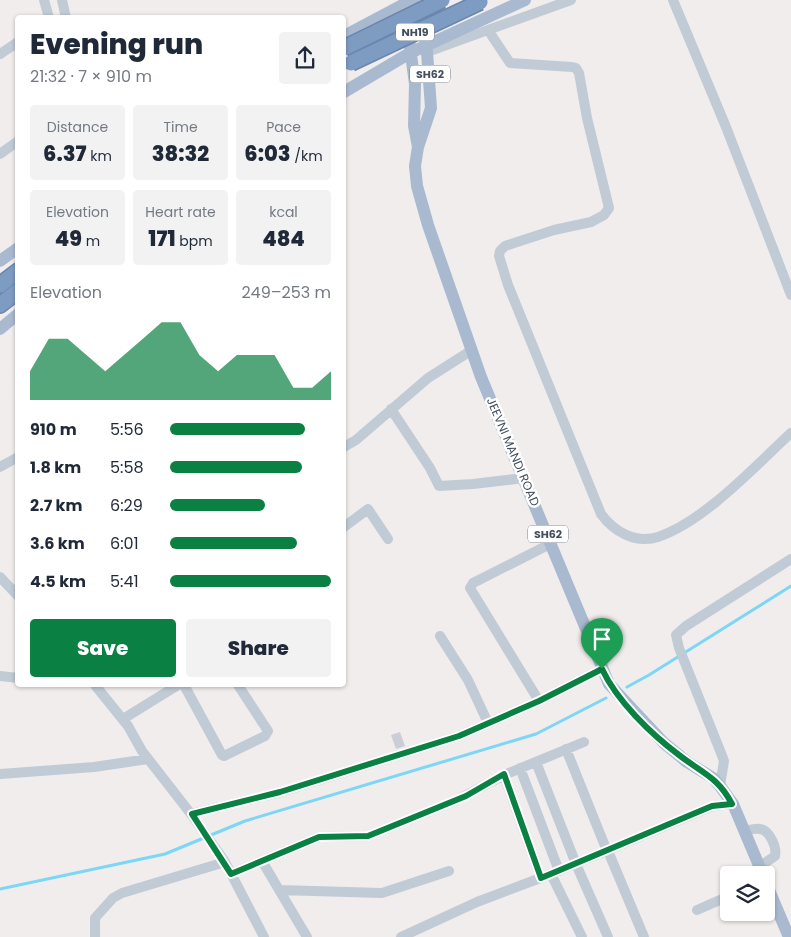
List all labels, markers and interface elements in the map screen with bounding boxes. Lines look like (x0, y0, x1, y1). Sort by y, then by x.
road number: NH19 (396, 24, 434, 41)
text: Evening run (30, 25, 203, 64)
button: share (279, 32, 331, 84)
text: 21:32 · 7 × 910 m (30, 65, 152, 88)
road number: SH62 (410, 66, 450, 82)
text: Distance (47, 117, 108, 137)
text: Time (163, 117, 198, 137)
text: Pace (266, 117, 301, 137)
text: 6.37 (43, 139, 87, 168)
text: 38:32 (152, 139, 209, 168)
text: 6:03 (244, 139, 291, 168)
text: km (87, 146, 112, 166)
text: /km (291, 146, 323, 166)
text: Elevation (46, 202, 109, 222)
text: Heart rate (145, 202, 216, 222)
text: kcal (269, 202, 298, 222)
text: 49 (55, 224, 82, 253)
text: 171 (148, 224, 176, 253)
text: 484 (262, 224, 305, 253)
text: m (82, 231, 100, 251)
text: bpm (176, 231, 213, 251)
text: Elevation (30, 281, 102, 304)
text: 249–253 m (241, 281, 331, 304)
street label: JEEVNI MANDI ROAD (483, 395, 544, 509)
text: 910 m (30, 418, 77, 441)
text: 5:56 (110, 418, 144, 441)
text: 1.8 km (30, 456, 81, 479)
text: 5:58 (110, 456, 144, 479)
text: 2.7 km (30, 494, 82, 517)
text: 6:29 (110, 494, 143, 517)
road number: SH62 (528, 526, 568, 542)
text: 3.6 km (30, 532, 85, 555)
text: 6:01 (110, 532, 139, 555)
text: 4.5 km (30, 570, 86, 593)
text: 5:41 (110, 570, 139, 593)
pin (581, 618, 623, 669)
button: Save (30, 619, 176, 677)
button: Share (186, 619, 331, 677)
icon: arrive (588, 625, 616, 653)
map controls (720, 866, 775, 921)
button: layers (720, 866, 775, 921)

